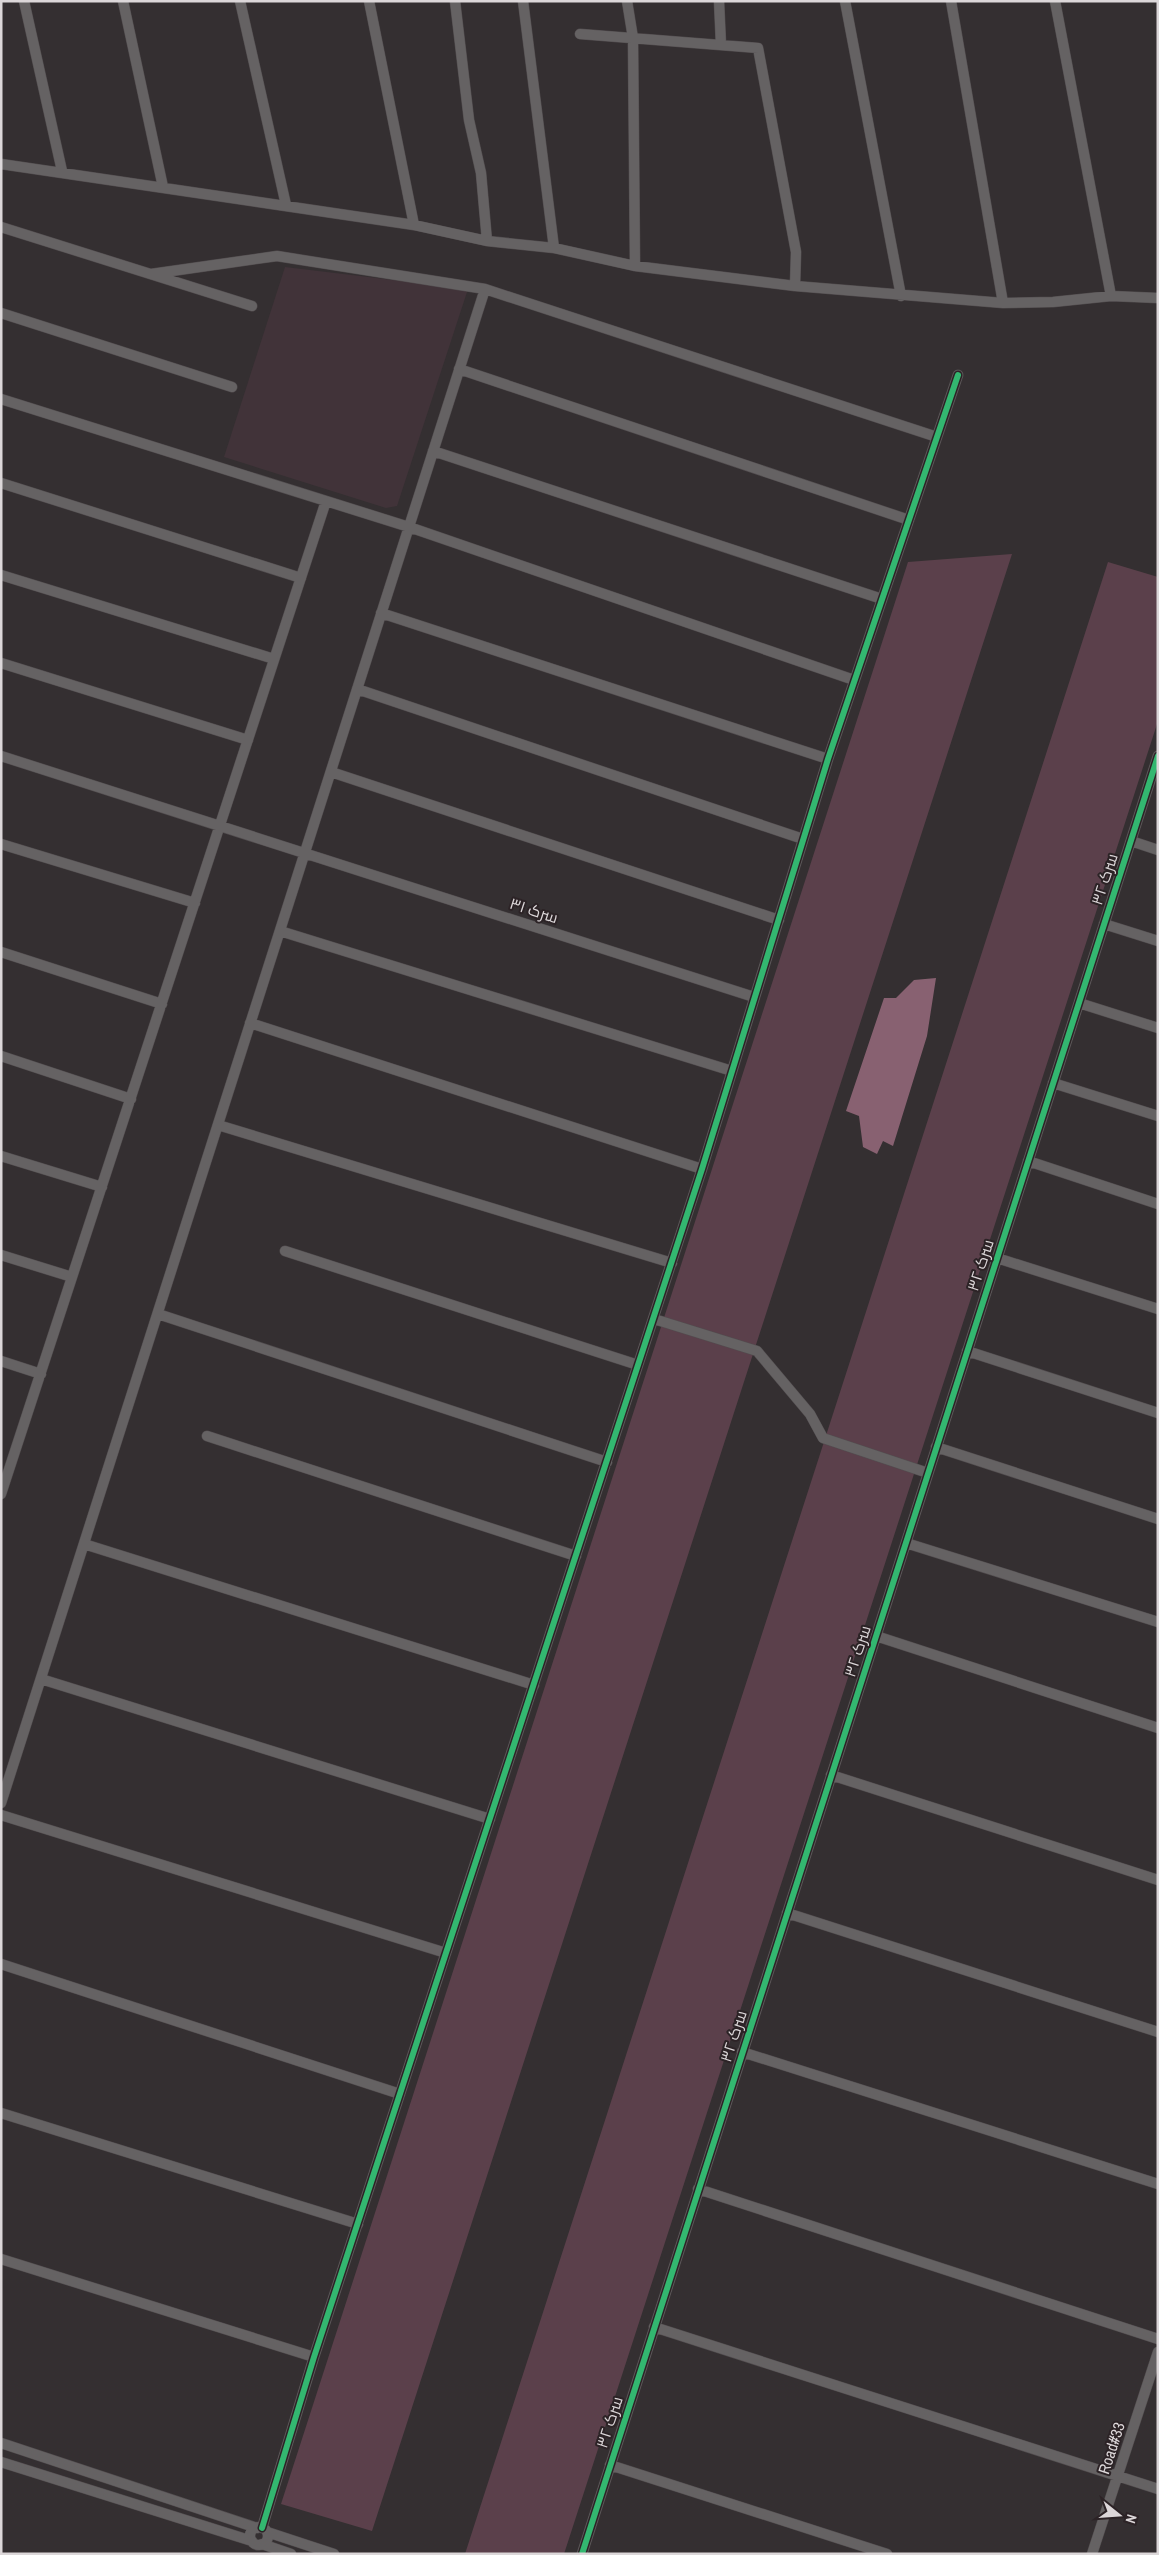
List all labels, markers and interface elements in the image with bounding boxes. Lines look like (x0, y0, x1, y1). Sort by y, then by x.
street label: سرک ۳۲ (1085, 850, 1123, 908)
street label: سرک ۳۱ (507, 892, 561, 928)
street label: سرک ۳۲ (961, 1236, 999, 1294)
street label: سرک ۳۲ (838, 1622, 876, 1680)
street label: سرک ۳۲ (714, 2007, 752, 2065)
street label: سرک ۳۲ (590, 2393, 628, 2451)
street label: Road#33 (1092, 2419, 1130, 2477)
north arrow (1094, 2490, 1144, 2540)
text: N (1122, 2512, 1141, 2525)

